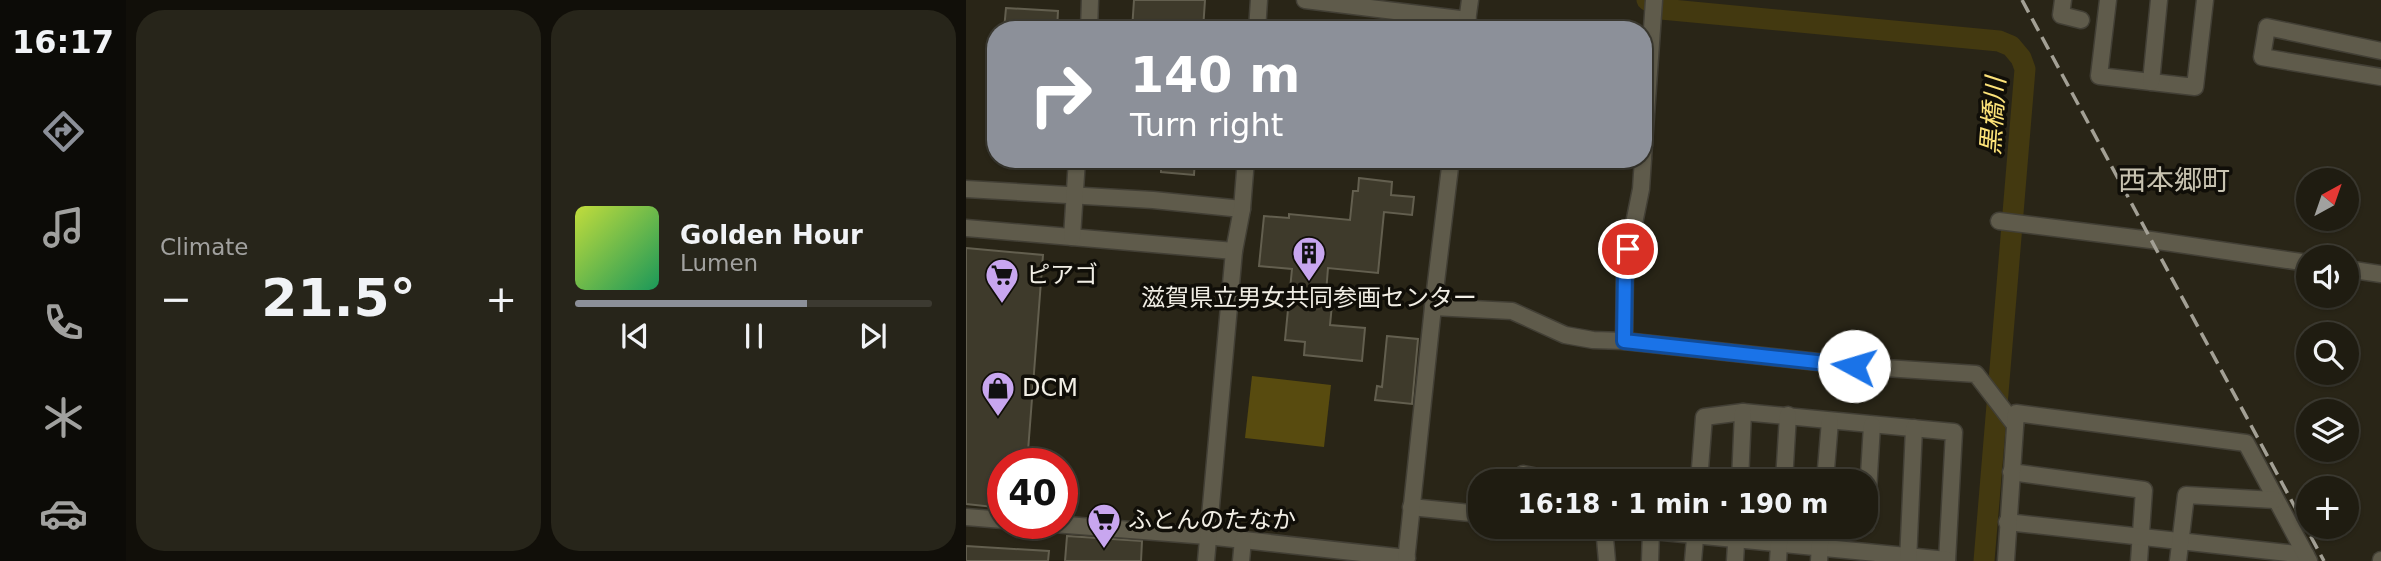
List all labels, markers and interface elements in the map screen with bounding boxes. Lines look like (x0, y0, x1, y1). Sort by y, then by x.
text: 16:17 (12, 23, 114, 61)
text: 140 m (1130, 47, 1300, 104)
icon: right (1015, 49, 1106, 140)
water label: 黒橋川 (1975, 73, 2011, 156)
text: Turn right (1130, 106, 1283, 144)
icon: directions (39, 107, 88, 156)
district label: 西本郷町 (2118, 164, 2230, 197)
north arrow (2296, 168, 2359, 231)
map controls (2296, 168, 2359, 539)
icon: music (39, 203, 88, 252)
pin (1598, 219, 1658, 279)
text: Golden Hour (680, 220, 863, 250)
icon: arrive (1609, 230, 1647, 268)
text: Climate (160, 234, 249, 260)
building icon: 滋賀県立男女共同参画センター (1290, 234, 1328, 283)
button: sound (2296, 245, 2359, 308)
text: Lumen (680, 250, 758, 276)
supermarket icon: ピアゴ (983, 256, 1021, 305)
place label: ピアゴ (1026, 261, 1098, 289)
text: 21.5° (261, 268, 416, 328)
text: − (160, 277, 192, 321)
text: + (485, 277, 517, 321)
place label: 滋賀県立男女共同参画センター (1141, 284, 1477, 312)
icon: phone (39, 298, 88, 347)
icon: previous (616, 317, 654, 355)
icon: pause (735, 317, 773, 355)
icon: next (854, 317, 892, 355)
button: search (2296, 322, 2359, 385)
position arrow (1817, 329, 1891, 403)
shop icon: DCM (979, 369, 1017, 418)
place label: DCM (1022, 374, 1078, 402)
icon: climate (39, 393, 88, 442)
button: layers (2296, 399, 2359, 462)
speed limit sign: 40 (987, 448, 1078, 539)
button: + (2296, 476, 2359, 539)
icon: car (39, 489, 88, 538)
text: 16:18 · 1 min · 190 m (1518, 489, 1828, 519)
supermarket icon: ふとんのたなか (1085, 501, 1123, 550)
place label: ふとんのたなか (1128, 506, 1296, 534)

